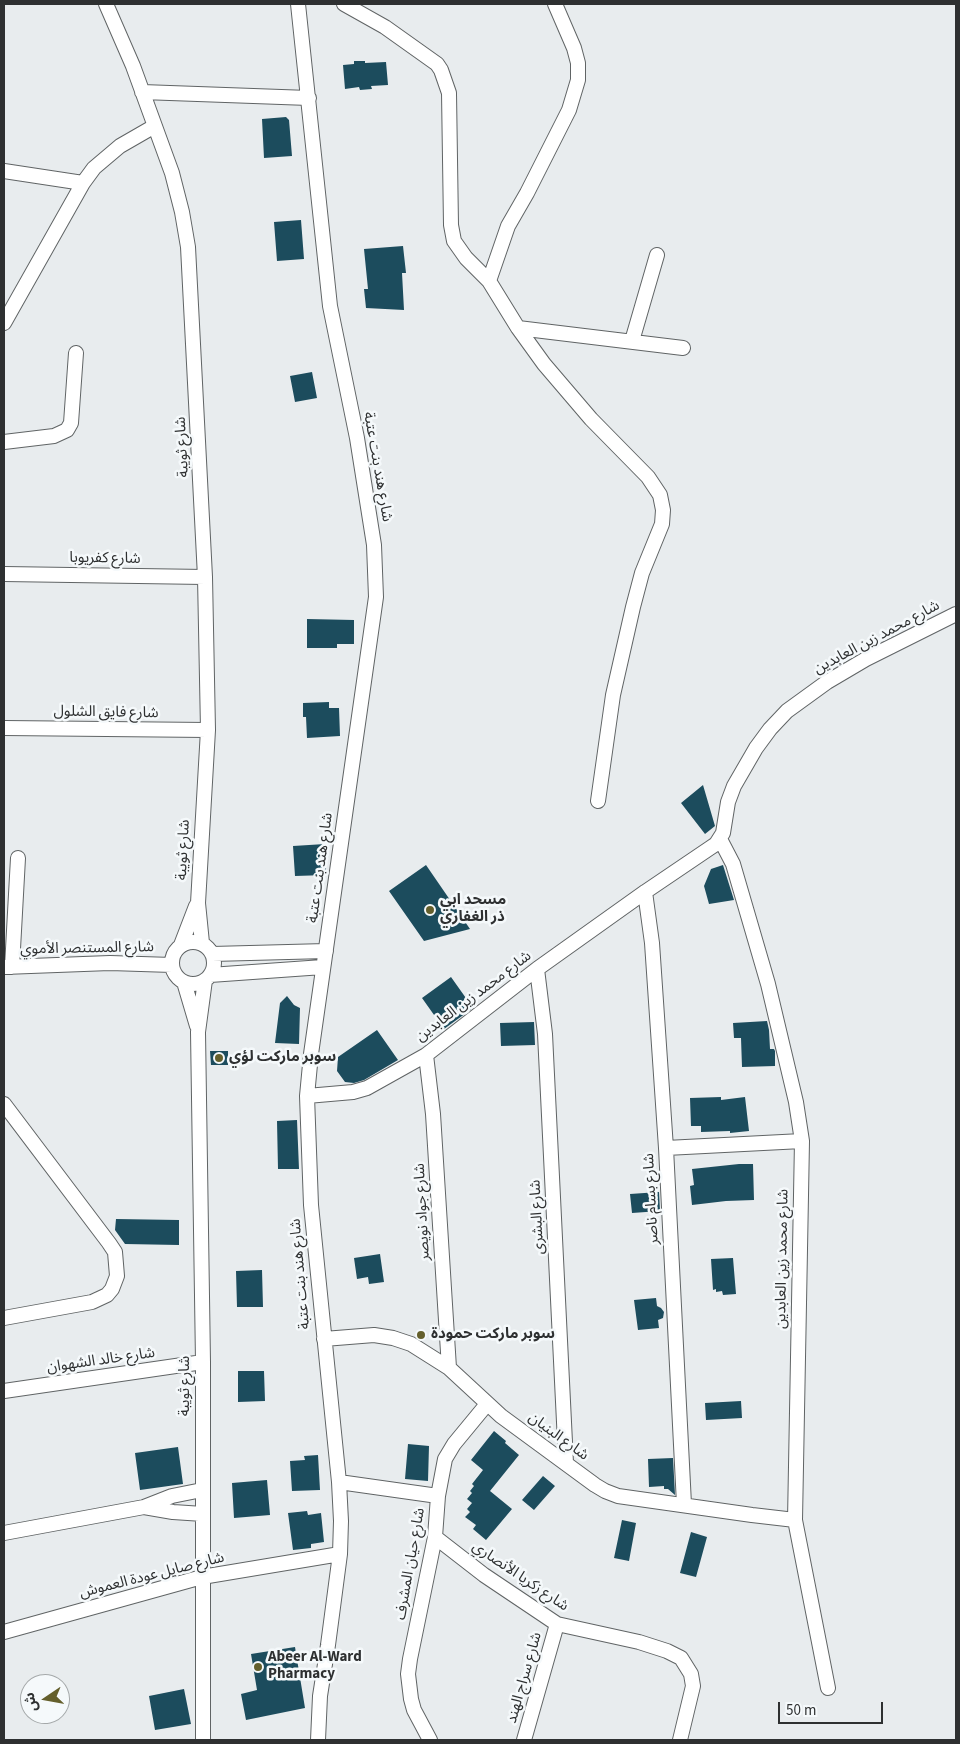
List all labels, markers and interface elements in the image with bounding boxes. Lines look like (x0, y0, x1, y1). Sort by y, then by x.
street label: شارع هند بنت عتبة (358, 411, 396, 523)
street label: شارع ثويبة (172, 416, 194, 478)
street label: شارع كفريوبا (69, 549, 141, 569)
street label: شارع محمد زين العابدين (811, 597, 943, 679)
street label: شارع فايق الشلول (53, 703, 159, 723)
street label: شارع هند بنت عتبة (304, 812, 338, 924)
street label: شارع ثويبة (173, 819, 195, 881)
place label: مسحد ابي ذر الغفاري (440, 892, 506, 927)
marker: مسحد ابي ذر الغفاري (424, 904, 436, 916)
street label: شارع المستنصر الأموي (20, 939, 154, 959)
street label: شارع محمد زين العابدين (413, 948, 535, 1046)
place label: سوبر ماركت لؤي (229, 1049, 336, 1067)
marker: سوبر ماركت لؤي (213, 1052, 225, 1064)
street label: شارع بسام ناصر (641, 1153, 663, 1245)
street label: شارع جواد نويصر (411, 1163, 435, 1261)
street label: شارع البشرى (527, 1179, 549, 1255)
street label: شارع محمد زين العابدين (773, 1189, 793, 1329)
street label: شارع هند بنت عتبة (287, 1218, 315, 1330)
place label: سوبر ماركت حمودة (431, 1326, 555, 1344)
marker: سوبر ماركت حمودة (415, 1329, 427, 1341)
street label: شارع خالد الشهوان (46, 1344, 156, 1378)
street label: شارع ثويبة (177, 1356, 195, 1416)
street label: شارع البنيان (524, 1409, 592, 1465)
street label: شارع حيان المشرف (392, 1507, 430, 1621)
street label: شارع زكريا الأنصاري (468, 1538, 572, 1616)
street label: شارع صايل عودة العموش (78, 1549, 226, 1603)
street label: شارع سراج الهند (503, 1630, 547, 1726)
place label: Abeer Al-Ward Pharmacy (268, 1649, 362, 1684)
marker: Abeer Al-Ward Pharmacy (252, 1661, 264, 1673)
north arrow (20, 1674, 70, 1724)
text: ش (20, 1690, 43, 1713)
scale bar (780, 1692, 885, 1724)
text: 50 m (786, 1700, 816, 1721)

